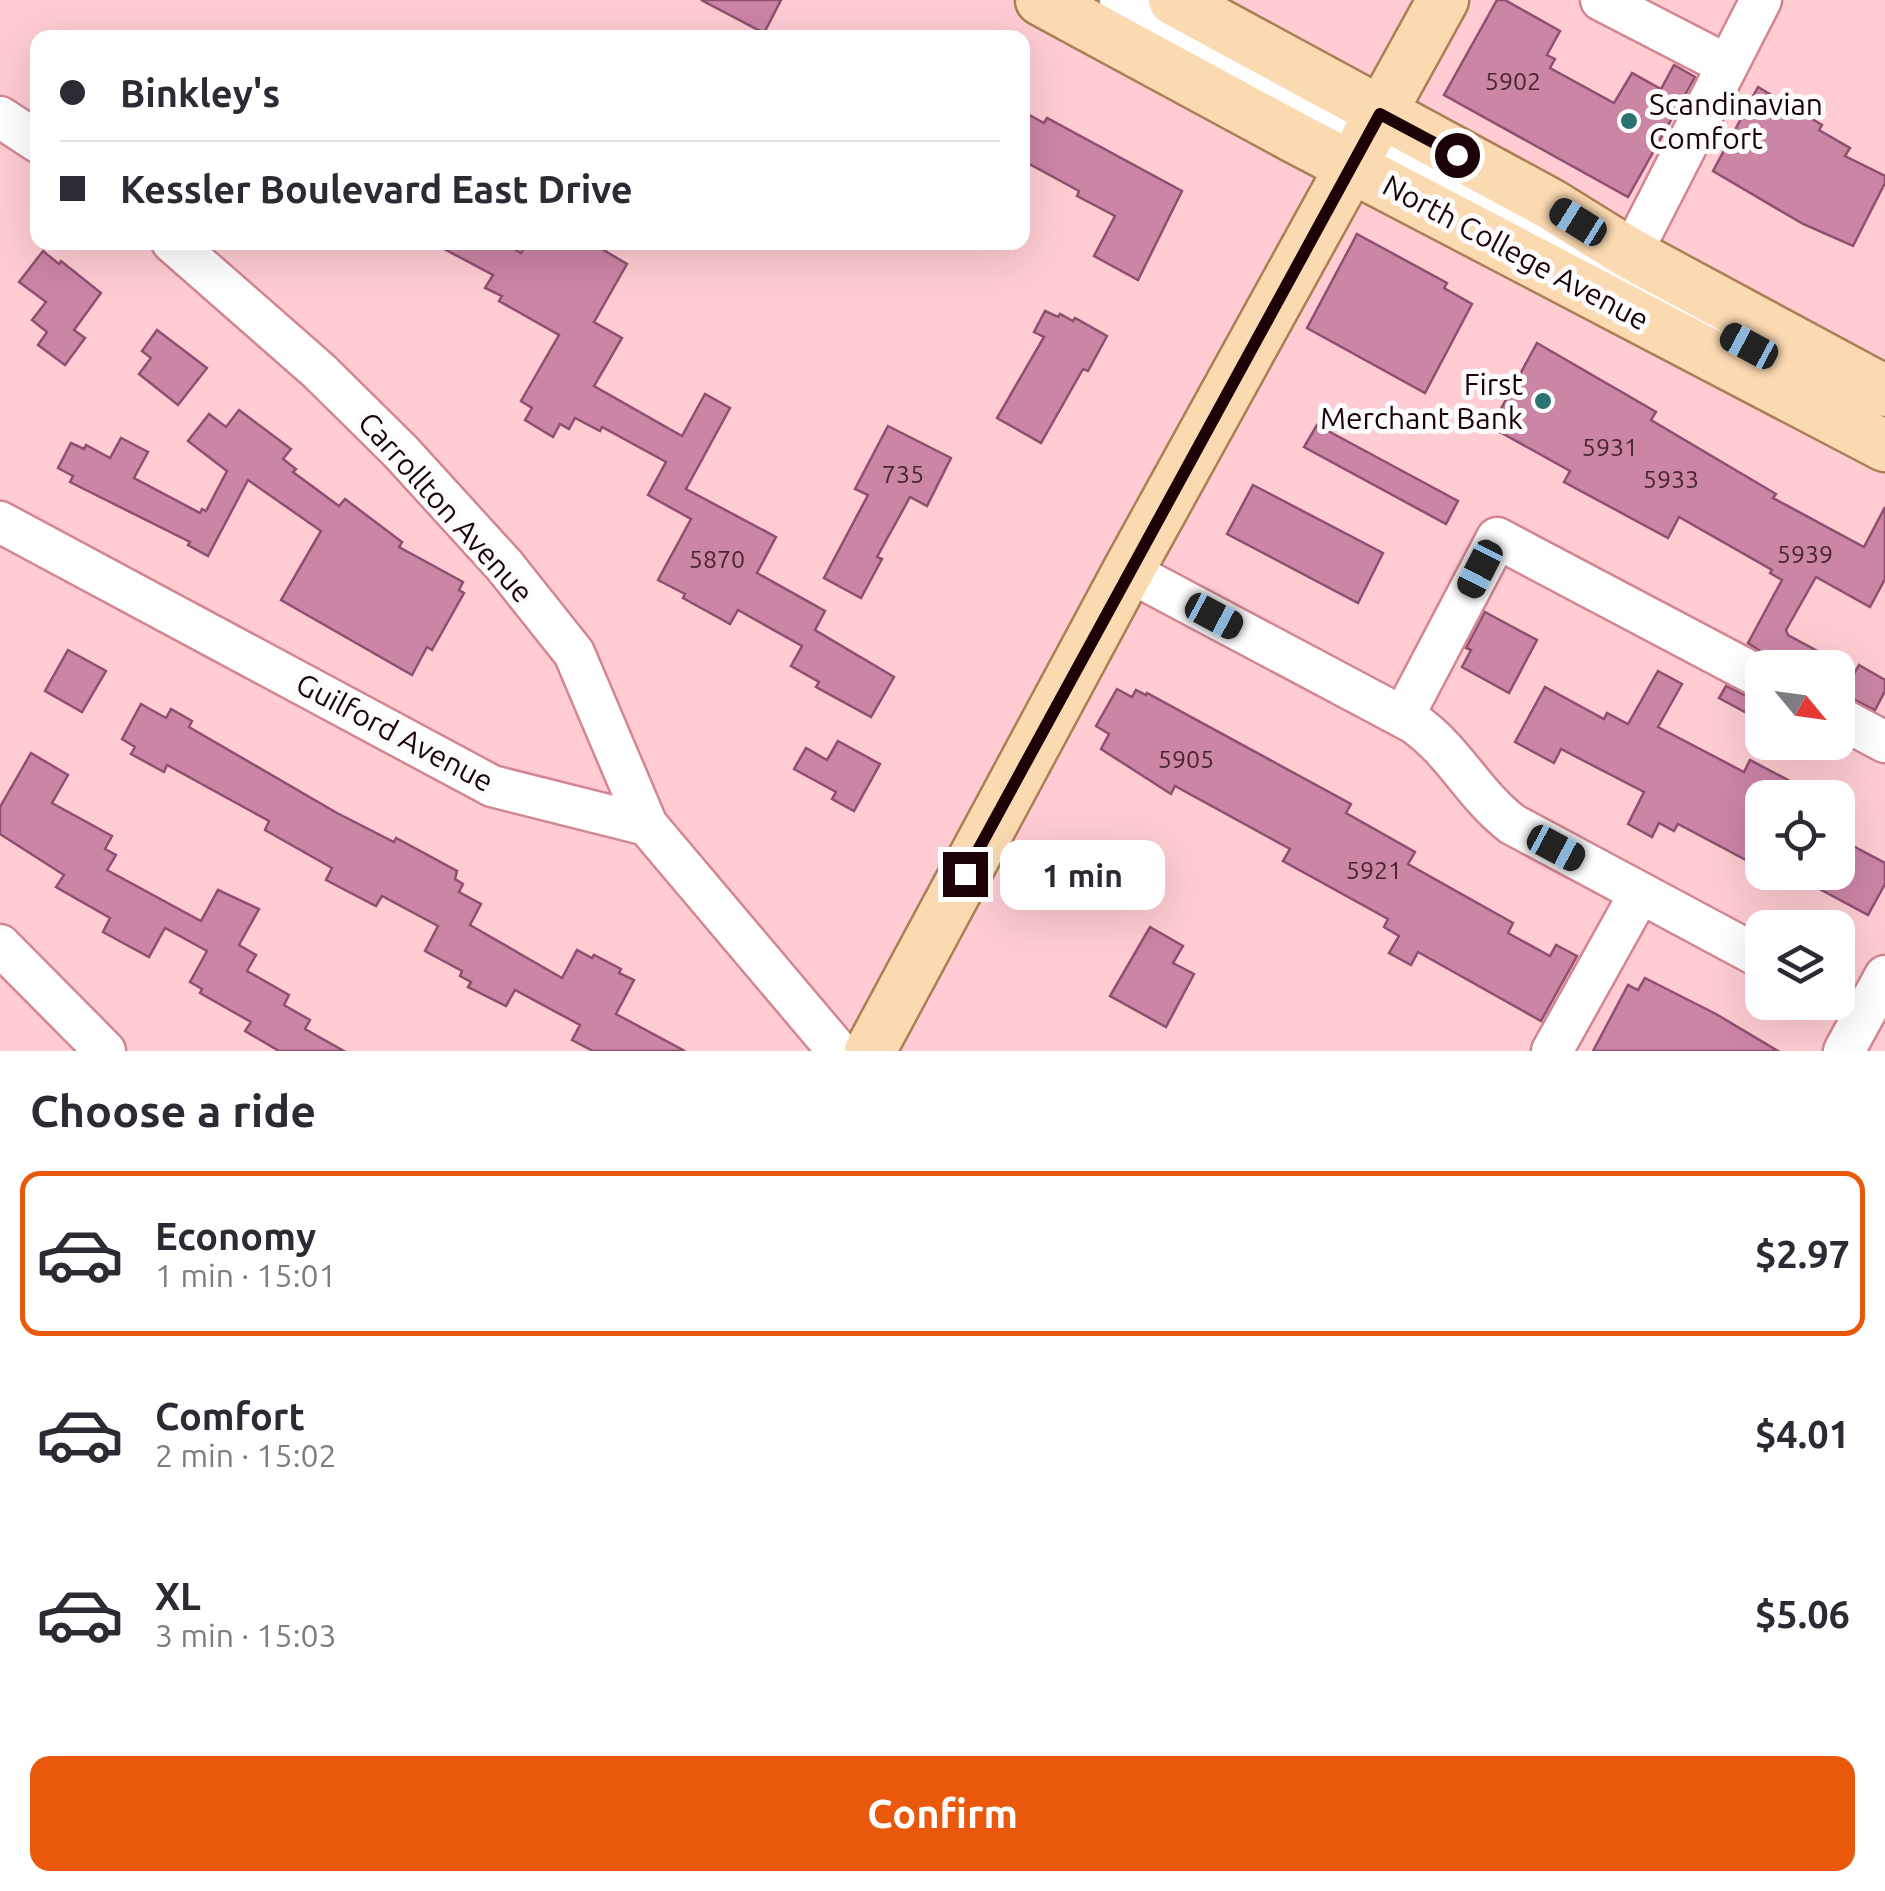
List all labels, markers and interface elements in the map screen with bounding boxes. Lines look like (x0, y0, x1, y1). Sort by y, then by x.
house number: 5902 (1485, 67, 1541, 95)
text: Binkley's (120, 72, 280, 114)
place label: Scandinavian Comfort (1649, 87, 1823, 155)
marker: Scandinavian Comfort (1618, 110, 1640, 132)
route start (1435, 133, 1480, 178)
street label: North College Avenue (1377, 167, 1655, 337)
text: Kessler Boulevard East Drive (120, 168, 633, 210)
car (1545, 193, 1611, 251)
car (1715, 319, 1783, 373)
place label: First Merchant Bank (1320, 367, 1523, 435)
marker: First Merchant Bank (1532, 390, 1554, 412)
street label: Carrollton Avenue (352, 405, 540, 609)
house number: 5931 (1582, 433, 1638, 461)
house number: 735 (882, 460, 924, 488)
house number: 5933 (1643, 465, 1699, 493)
car (1453, 535, 1507, 603)
house number: 5939 (1777, 540, 1833, 568)
house number: 5870 (689, 545, 745, 573)
car (1180, 589, 1248, 643)
north arrow (1745, 650, 1855, 760)
map controls (1745, 650, 1855, 1020)
street label: Guilford Avenue (291, 666, 499, 798)
house number: 5905 (1158, 745, 1214, 773)
button: locate (1745, 780, 1855, 890)
car (1522, 821, 1590, 875)
callout: 1 min (1000, 839, 1165, 909)
route end (943, 852, 988, 897)
house number: 5921 (1346, 856, 1402, 884)
text: 1 min (1042, 857, 1123, 893)
button: layers (1745, 910, 1855, 1020)
text: Choose a ride (30, 1085, 316, 1136)
icon: car (35, 1209, 125, 1299)
text: Economy (155, 1215, 316, 1257)
text: $2.97 (1755, 1233, 1850, 1275)
text: 1 min · 15:01 (155, 1257, 337, 1293)
icon: car (35, 1389, 125, 1479)
text: Comfort (155, 1395, 305, 1437)
text: $4.01 (1755, 1413, 1850, 1455)
text: 2 min · 15:02 (155, 1437, 337, 1473)
icon: car (35, 1569, 125, 1659)
text: XL (155, 1575, 201, 1617)
text: $5.06 (1755, 1593, 1850, 1635)
text: 3 min · 15:03 (155, 1617, 337, 1653)
button: Confirm (30, 1756, 1855, 1871)

